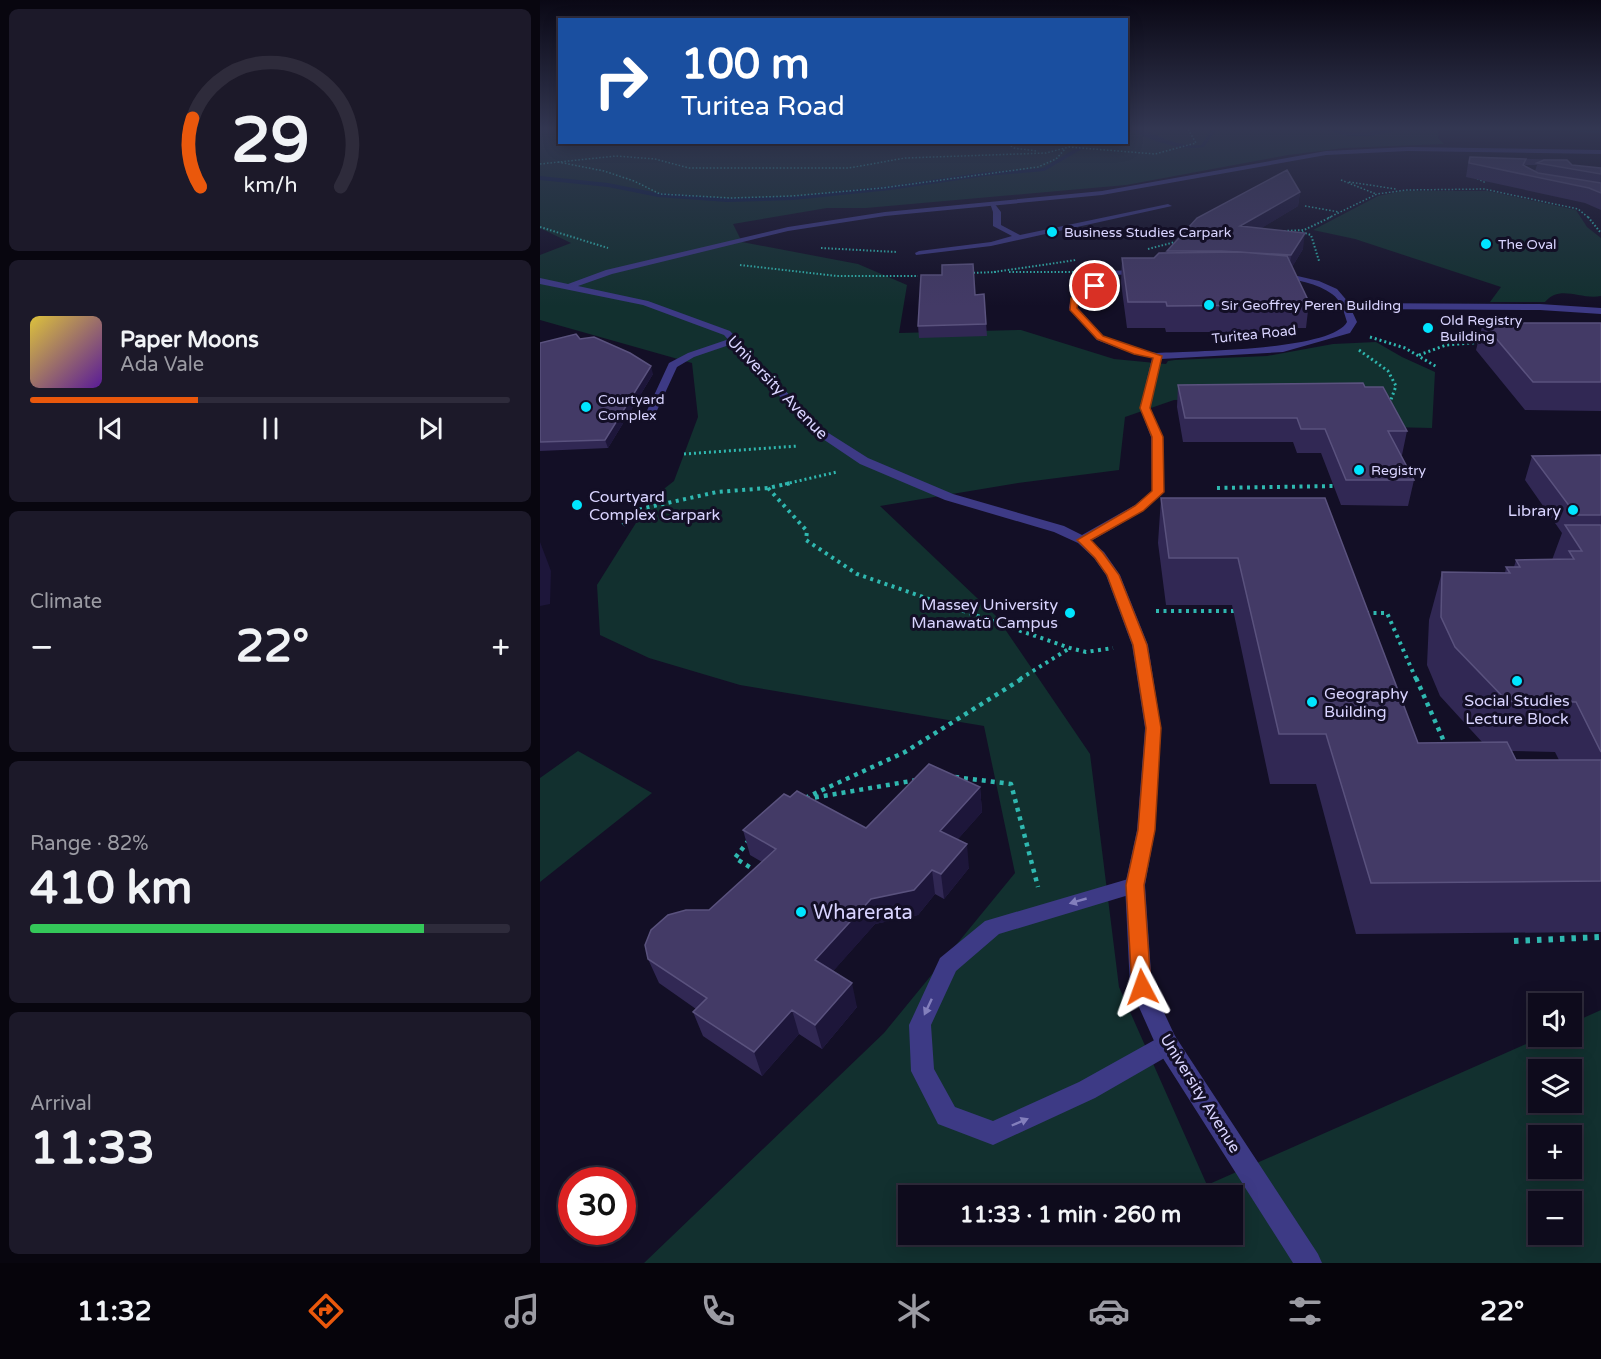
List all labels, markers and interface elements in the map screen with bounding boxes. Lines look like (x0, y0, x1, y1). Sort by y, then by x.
text: 100 m (681, 39, 810, 90)
icon: right (582, 42, 660, 120)
text: Turitea Road (681, 90, 845, 123)
text: 29 (231, 104, 309, 179)
text: km/h (243, 172, 297, 198)
place label: Business Studies Carpark (1064, 224, 1232, 241)
marker: Business Studies Carpark (1045, 225, 1059, 239)
place label: The Oval (1498, 236, 1557, 253)
marker: The Oval (1479, 237, 1493, 251)
pin (1069, 260, 1120, 311)
icon: arrive (1078, 269, 1111, 302)
place label: Sir Geoffrey Peren Building (1221, 297, 1401, 314)
marker: Sir Geoffrey Peren Building (1202, 298, 1216, 312)
place label: Old Registry Building (1440, 312, 1523, 345)
marker: Old Registry Building (1421, 321, 1435, 335)
street label: Turitea Road (1211, 322, 1297, 347)
text: Paper Moons (120, 327, 259, 353)
street label: University Avenue (723, 332, 832, 444)
text: Ada Vale (120, 353, 204, 377)
place label: Courtyard Complex (598, 391, 664, 424)
marker: Courtyard Complex (579, 400, 593, 414)
icon: previous (94, 412, 127, 445)
icon: pause (254, 412, 287, 445)
icon: next (414, 412, 447, 445)
place label: Registry (1371, 462, 1427, 479)
marker: Registry (1352, 463, 1366, 477)
place label: Courtyard Complex Carpark (589, 487, 721, 525)
marker: Courtyard Complex Carpark (570, 498, 584, 512)
place label: Library (1508, 501, 1561, 521)
marker: Library (1566, 503, 1580, 517)
text: Climate (30, 590, 102, 614)
place label: Massey University Manawatū Campus (911, 595, 1058, 633)
marker: Massey University Manawatū Campus (1063, 606, 1077, 620)
text: 22° (236, 620, 309, 674)
text: − (30, 628, 54, 667)
text: + (491, 628, 510, 667)
marker: Social Studies Lecture Block (1510, 674, 1524, 688)
place label: Geography Building (1324, 684, 1409, 722)
place label: Social Studies Lecture Block (1464, 691, 1570, 729)
marker: Geography Building (1305, 695, 1319, 709)
text: Range · 82% (30, 832, 149, 856)
text: 410 km (30, 862, 192, 916)
one-way arrow (1069, 897, 1087, 906)
place label: Wharerata (813, 901, 913, 925)
marker: Wharerata (794, 905, 808, 919)
position arrow (1110, 955, 1174, 1019)
map controls (1528, 993, 1582, 1245)
button: sound (1528, 993, 1582, 1047)
one-way arrow (924, 999, 933, 1016)
street label: University Avenue (1155, 1030, 1245, 1157)
button: layers (1528, 1059, 1582, 1113)
text: Arrival (30, 1092, 92, 1116)
one-way arrow (1012, 1117, 1030, 1127)
text: 11:33 (30, 1122, 155, 1176)
button: + (1528, 1125, 1582, 1179)
speed limit sign: 30 (558, 1167, 636, 1245)
button: − (1528, 1191, 1582, 1245)
text: 11:33 · 1 min · 260 m (960, 1202, 1181, 1228)
icon: directions (305, 1290, 347, 1332)
icon: music (501, 1290, 543, 1332)
icon: phone (697, 1290, 739, 1332)
icon: climate (893, 1290, 935, 1332)
icon: car (1088, 1290, 1130, 1332)
icon: filters (1284, 1290, 1326, 1332)
text: 11:32 (77, 1295, 152, 1328)
text: 22° (1480, 1295, 1524, 1328)

